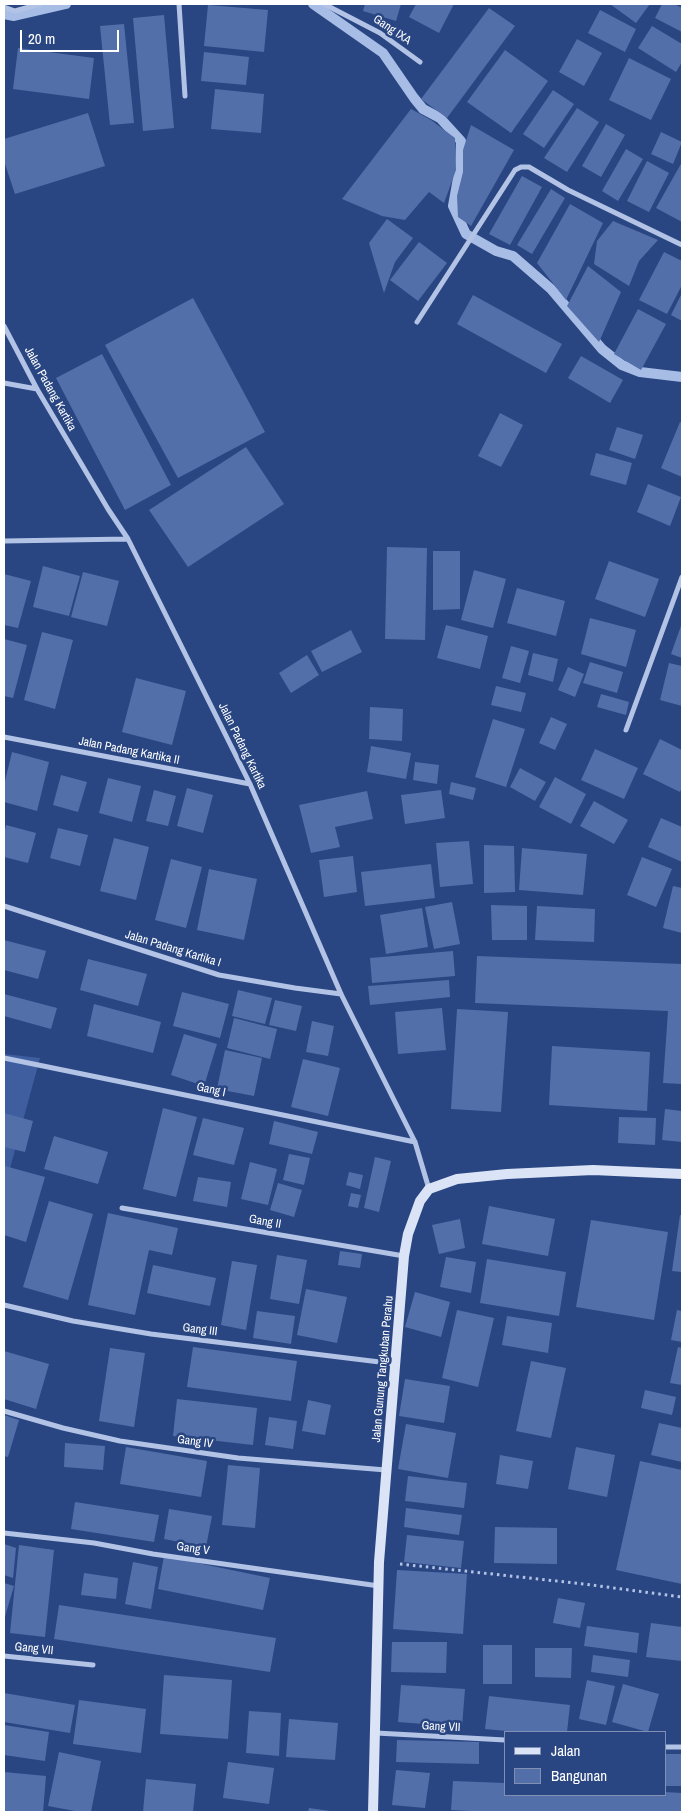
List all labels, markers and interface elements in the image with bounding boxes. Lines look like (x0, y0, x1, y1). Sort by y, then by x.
street label: Gang IXA (370, 12, 414, 48)
scale bar (22, 20, 121, 52)
text: 20 m (28, 28, 55, 49)
street label: Jalan Padang Kartika (21, 344, 79, 434)
street label: Jalan Padang Kartika (215, 701, 269, 791)
street label: Jalan Padang Kartika II (77, 734, 181, 768)
street label: Jalan Padang Kartika I (123, 928, 223, 970)
street label: Gang I (195, 1080, 227, 1100)
street label: Gang II (248, 1212, 282, 1232)
street label: Jalan Gunung Tangkuban Perahu (369, 1295, 397, 1443)
street label: Gang III (182, 1321, 218, 1339)
street label: Gang IV (176, 1432, 214, 1452)
street label: Gang V (175, 1540, 211, 1558)
street label: Gang VII (14, 1640, 54, 1658)
street label: Gang VII (421, 1719, 461, 1735)
legend (503, 1731, 666, 1796)
text: Jalan (551, 1740, 580, 1761)
text: Bangunan (551, 1765, 607, 1786)

